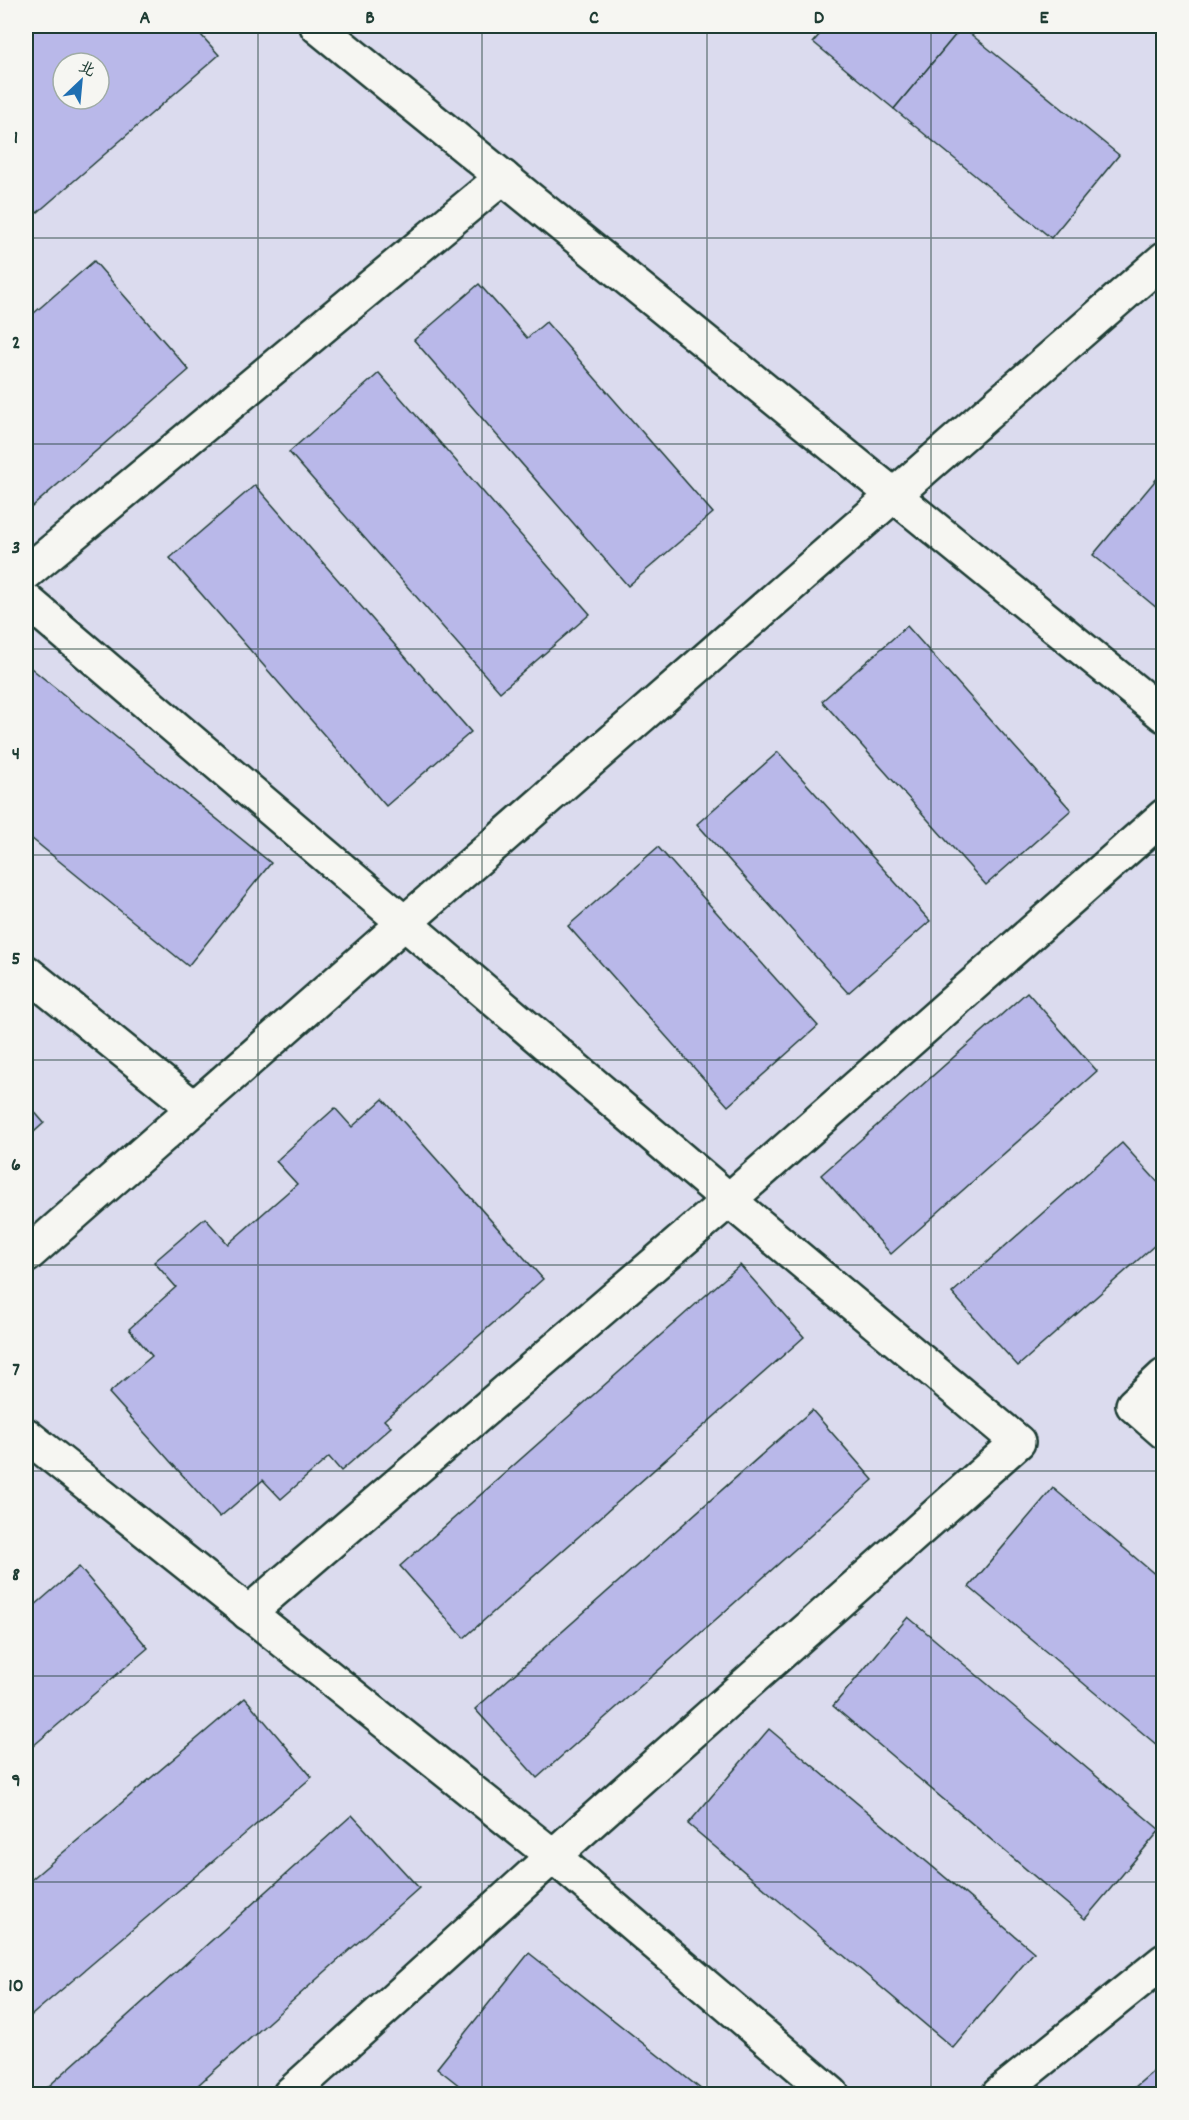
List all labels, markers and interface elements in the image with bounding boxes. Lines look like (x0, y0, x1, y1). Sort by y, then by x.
text: A (140, 5, 151, 33)
text: B (365, 5, 375, 33)
text: C (589, 5, 599, 33)
text: D (814, 5, 825, 33)
text: E (1039, 5, 1049, 33)
north arrow (51, 51, 111, 111)
text: 北 (74, 56, 99, 84)
text: 1 (14, 125, 18, 153)
text: 2 (12, 330, 20, 358)
text: 3 (12, 535, 20, 563)
text: 4 (12, 741, 20, 769)
text: 5 (11, 946, 21, 974)
text: 6 (11, 1152, 21, 1180)
text: 7 (12, 1357, 20, 1385)
text: 8 (12, 1562, 20, 1590)
text: 9 (11, 1768, 21, 1796)
text: 10 (8, 1973, 24, 2001)

